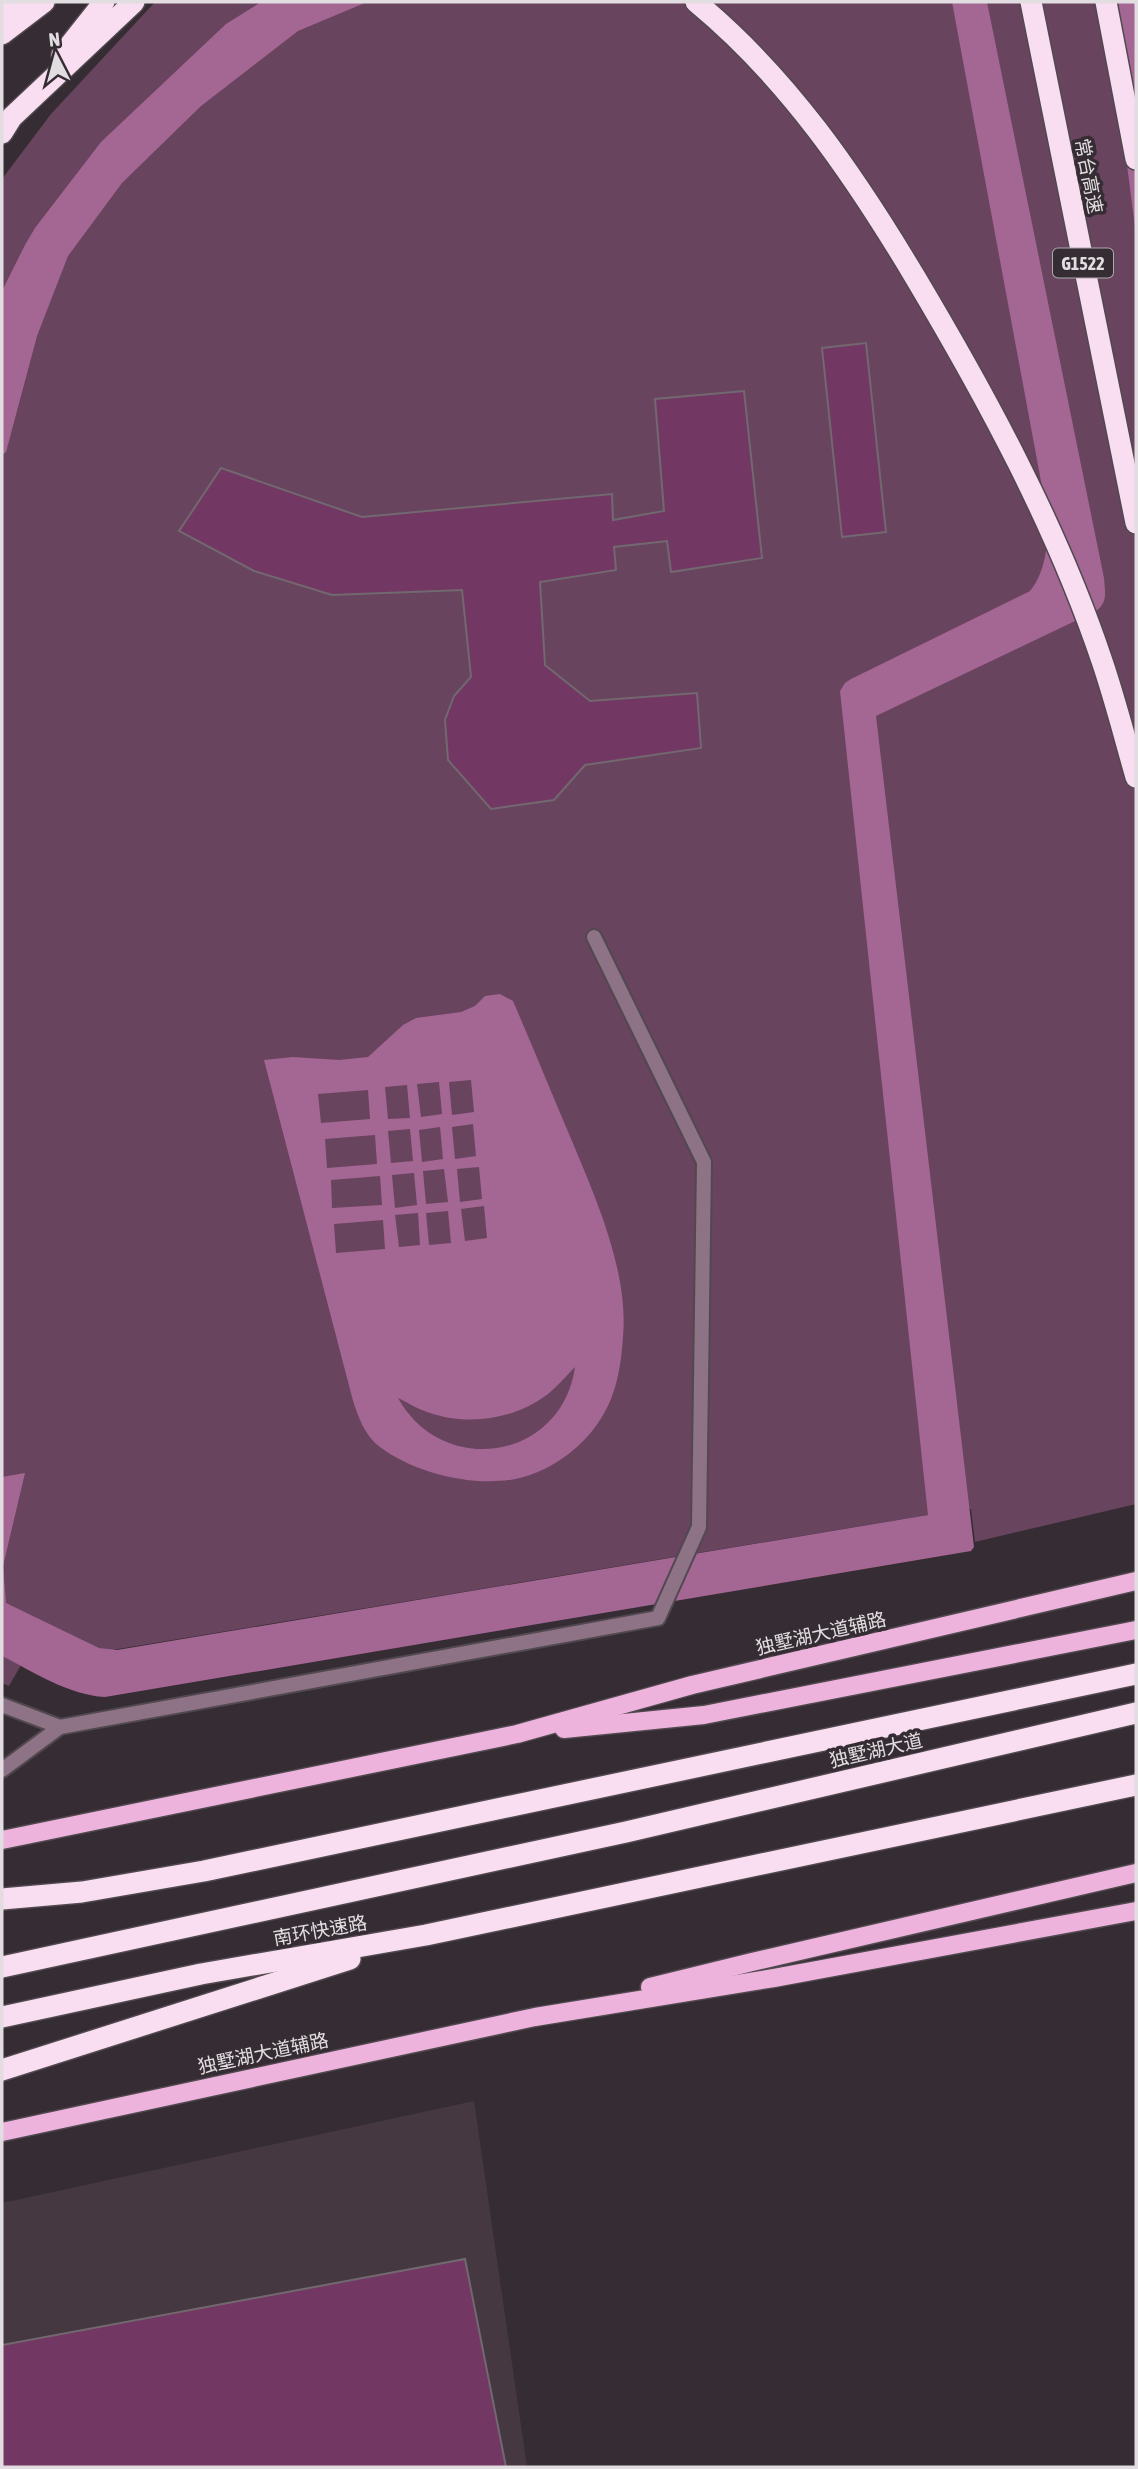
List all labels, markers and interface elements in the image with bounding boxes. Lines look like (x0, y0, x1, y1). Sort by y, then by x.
north arrow (21, 21, 91, 91)
text: N (47, 28, 61, 51)
street label: 常台高速 (1071, 137, 1107, 215)
road number: G1522 (1053, 248, 1113, 278)
street label: 独墅湖大道辅路 (754, 1607, 888, 1659)
street label: 独墅湖大道 (827, 1729, 925, 1771)
street label: 南环快速路 (271, 1911, 369, 1949)
street label: 独墅湖大道辅路 (196, 2028, 330, 2078)

